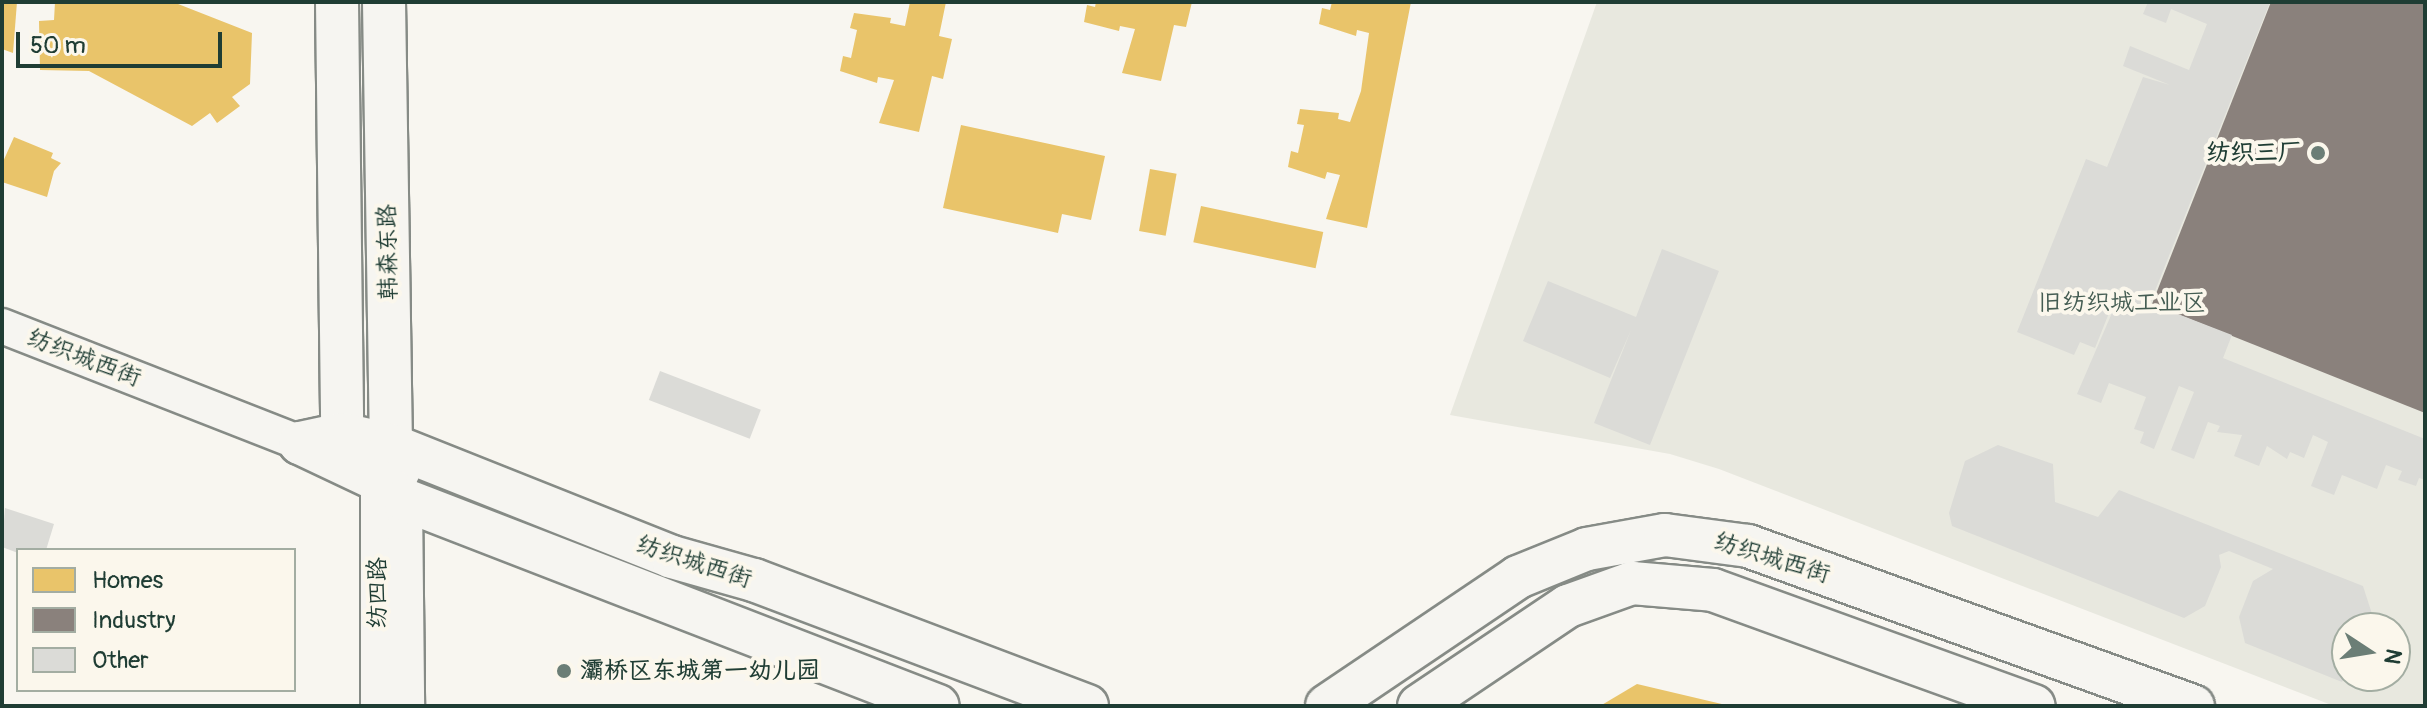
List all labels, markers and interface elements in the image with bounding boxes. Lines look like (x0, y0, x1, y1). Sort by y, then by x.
scale bar (20, 16, 226, 66)
text: 50 m (30, 31, 86, 60)
place label: 纺织三厂 (2206, 139, 2302, 167)
marker: 纺织三厂 (2309, 144, 2327, 162)
street label: 韩森东路 (373, 204, 403, 300)
park label: 旧纺织城工业区 (2038, 289, 2206, 317)
street label: 纺织城西街 (23, 323, 145, 393)
street label: 纺织城西街 (1710, 527, 1834, 589)
street label: 纺织城西街 (632, 530, 756, 594)
legend (16, 548, 296, 692)
street label: 纺四路 (364, 557, 392, 629)
text: Homes (92, 566, 163, 595)
text: Industry (92, 606, 175, 635)
north arrow (2331, 612, 2411, 692)
text: Other (92, 646, 149, 675)
text: N (2377, 646, 2408, 667)
place label: 灞桥区东城第一幼儿园 (580, 657, 820, 685)
marker: 灞桥区东城第一幼儿园 (555, 662, 573, 680)

